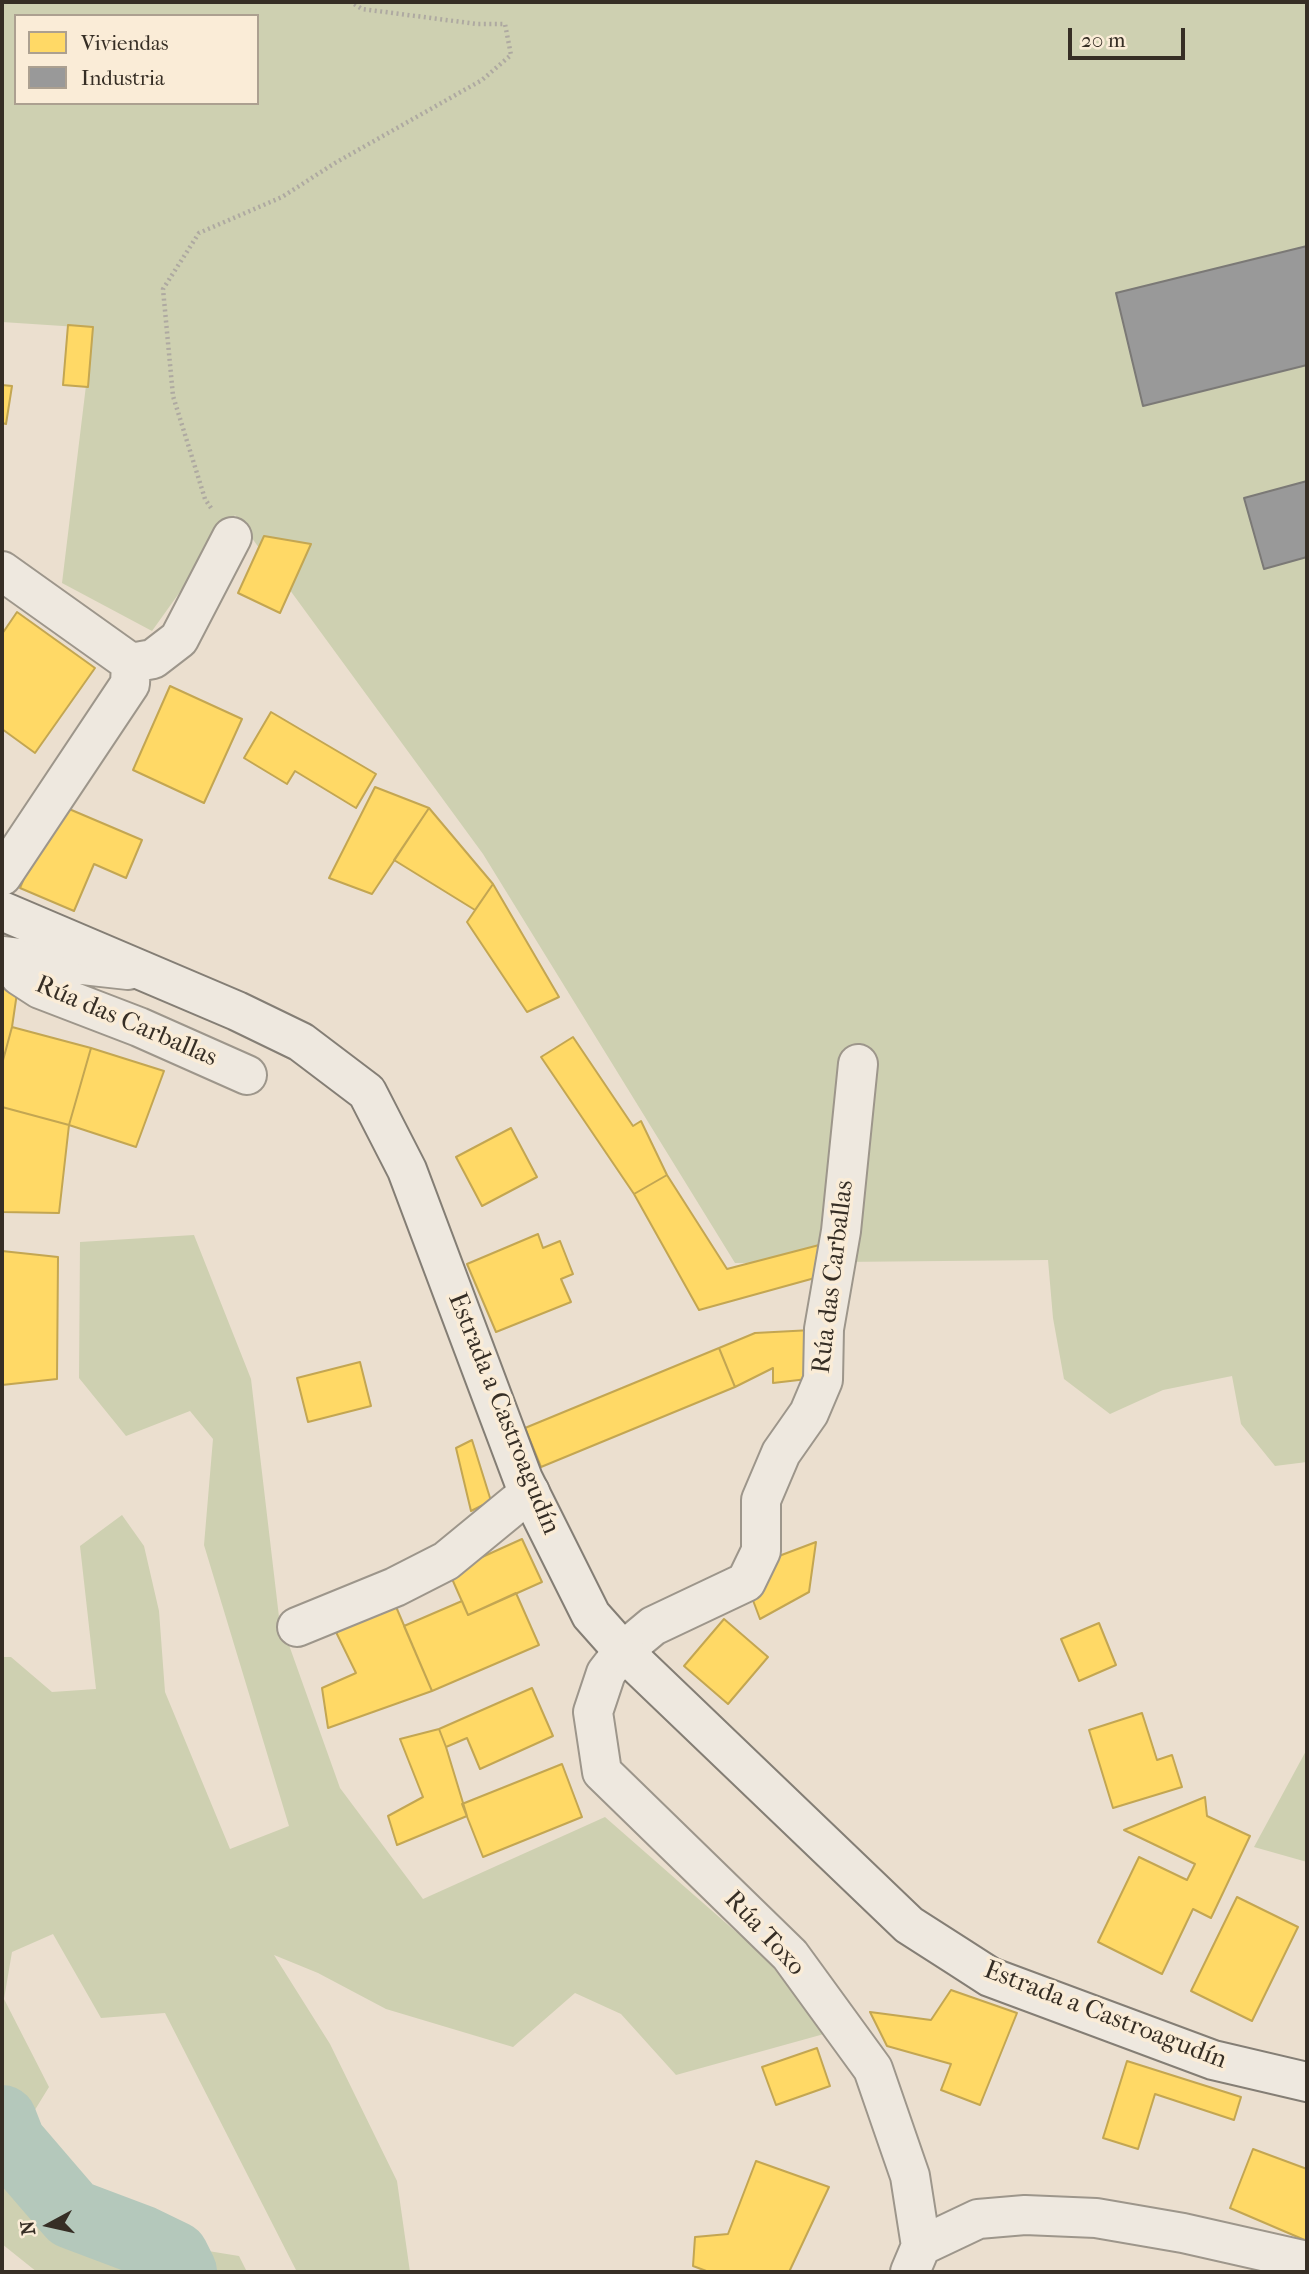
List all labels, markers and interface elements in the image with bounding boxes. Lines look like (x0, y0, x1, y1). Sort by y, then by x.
legend (14, 14, 259, 105)
scale bar (1071, 14, 1188, 58)
text: 20 m (1081, 28, 1125, 52)
text: Viviendas (81, 31, 168, 55)
text: Industria (81, 66, 165, 90)
street label: Rúa das Carballas (30, 970, 222, 1074)
street label: Rúa das Carballas (807, 1179, 861, 1375)
street label: Estrada a Castroagudín (440, 1289, 566, 1539)
street label: Rúa Toxo (717, 1885, 811, 1983)
street label: Estrada a Castroagudín (979, 1955, 1231, 2077)
north arrow (14, 2190, 84, 2260)
text: N (16, 2219, 40, 2237)

